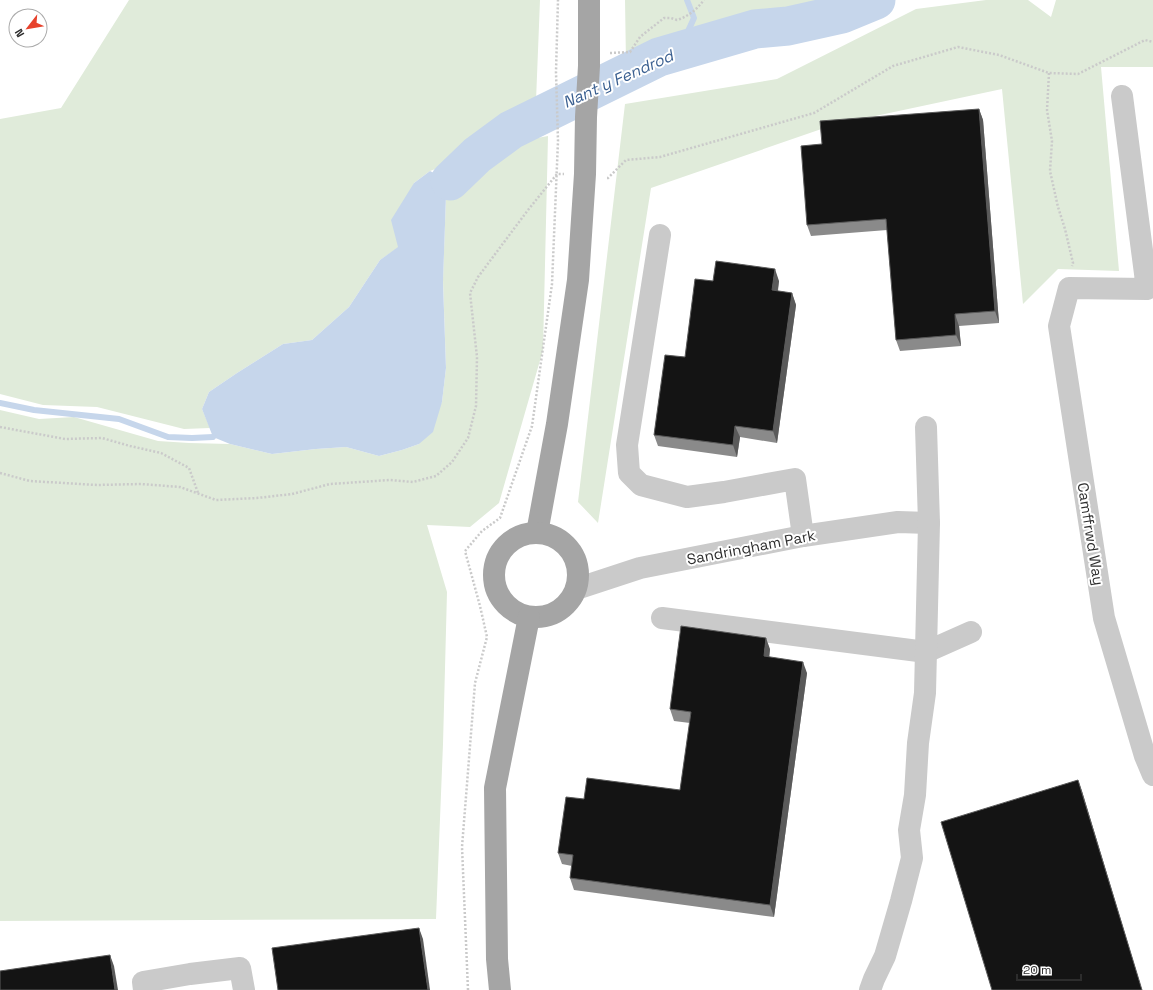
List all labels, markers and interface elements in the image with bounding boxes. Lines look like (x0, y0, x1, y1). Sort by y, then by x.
north arrow (8, 8, 48, 48)
text: N (12, 26, 27, 40)
water label: Nant y Fendrod (559, 45, 678, 113)
street label: Camffrwd Way (1073, 481, 1109, 587)
street label: Sandringham Park (685, 525, 817, 569)
scale bar (1017, 956, 1081, 982)
text: 20 m (1023, 962, 1051, 978)

